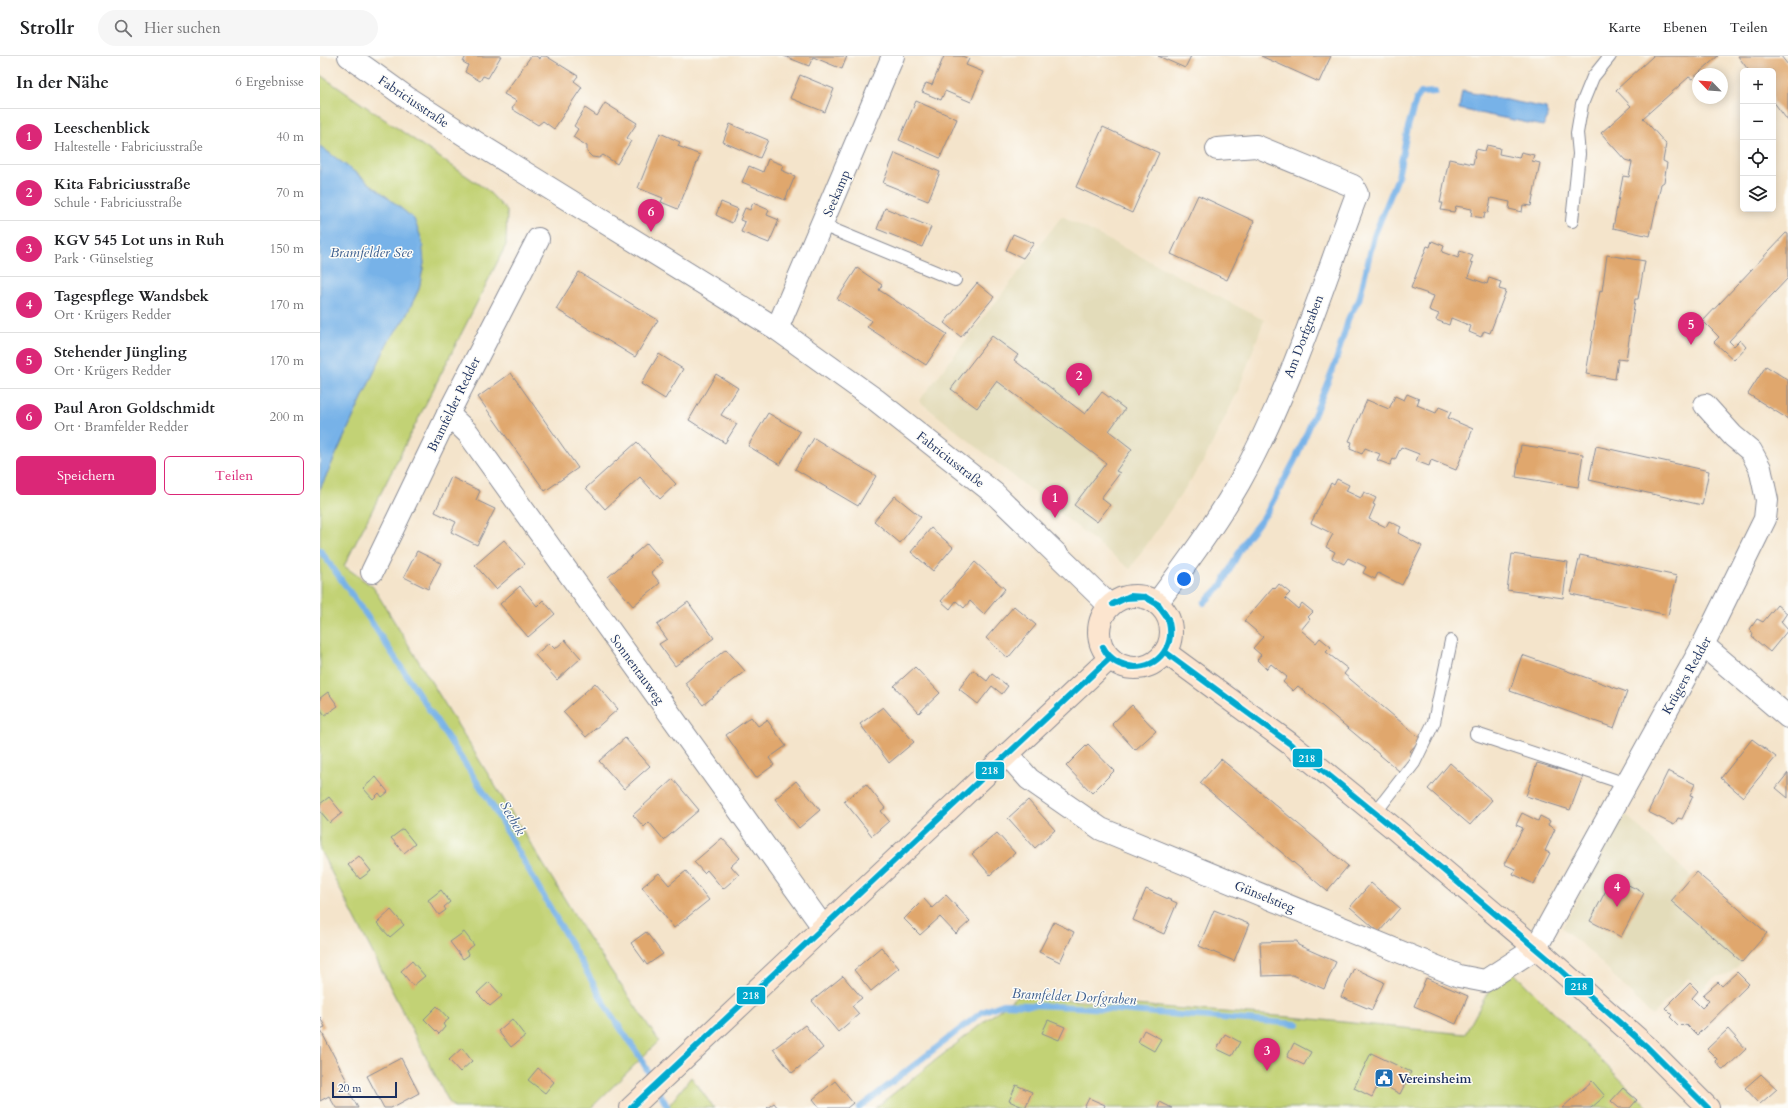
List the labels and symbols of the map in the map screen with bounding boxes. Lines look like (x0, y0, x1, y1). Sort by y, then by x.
north arrow (1692, 68, 1728, 104)
street label: Fabriciusstraße (374, 71, 453, 132)
street label: Seekamp (819, 167, 855, 219)
pin: 6 (638, 199, 664, 232)
water label: Bramfelder See (330, 243, 413, 262)
street label: Am Dorfgraben (1280, 292, 1328, 381)
pin: 5 (1678, 312, 1704, 345)
street label: Bramfelder Redder (423, 354, 485, 455)
pin: 2 (1066, 363, 1092, 396)
street label: Fabriciusstraße (913, 427, 988, 492)
pin: 1 (1042, 485, 1068, 518)
your location (1174, 569, 1194, 589)
street label: Sonnentauweg (606, 631, 669, 709)
street label: Krügers Redder (1658, 633, 1716, 718)
line badge: 218 (1292, 748, 1323, 768)
text: 218 (1299, 751, 1315, 766)
line badge: 218 (975, 761, 1005, 780)
text: 218 (982, 763, 998, 778)
water label: Seebek (495, 797, 530, 839)
pin: 4 (1604, 874, 1630, 907)
street label: Günselstieg (1232, 877, 1298, 917)
line badge: 218 (1564, 977, 1594, 996)
text: 218 (1571, 979, 1587, 994)
water label: Bramfelder Dorfgraben (1011, 984, 1137, 1009)
line badge: 218 (736, 986, 766, 1005)
text: 218 (743, 988, 759, 1003)
pin: 3 (1254, 1038, 1280, 1071)
public building icon: Vereinsheim (1373, 1067, 1395, 1089)
place label: Vereinsheim (1398, 1070, 1472, 1088)
scale bar (332, 1080, 397, 1099)

